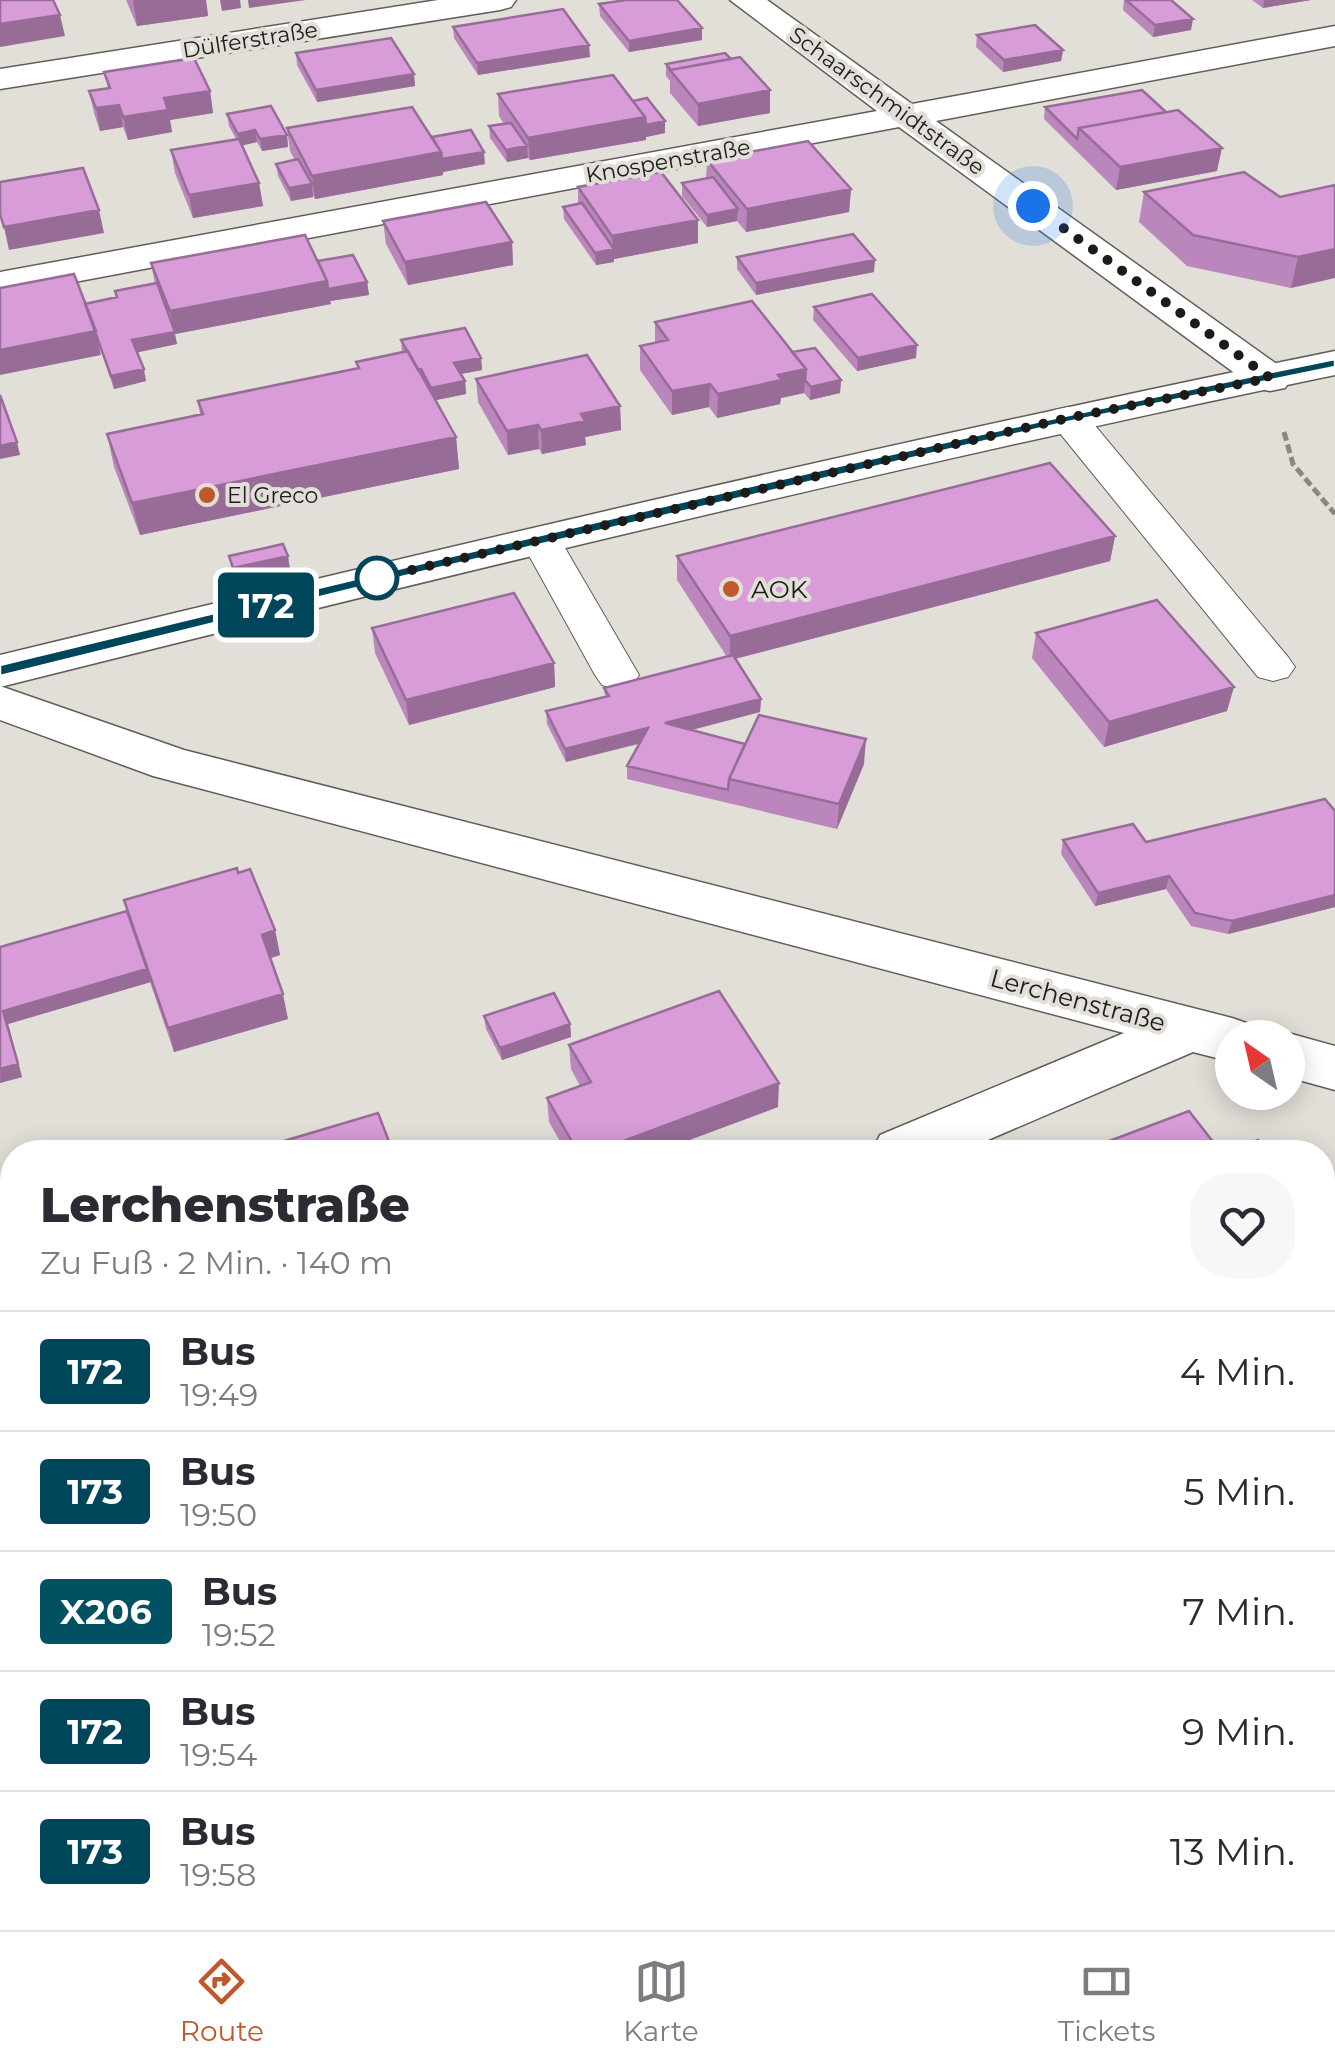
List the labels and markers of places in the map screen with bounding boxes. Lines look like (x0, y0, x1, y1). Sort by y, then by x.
place label: El Greco (227, 482, 318, 509)
marker: El Greco (196, 484, 218, 506)
unlabelled marker (356, 557, 398, 599)
place label: AOK (751, 574, 808, 604)
marker: AOK (720, 578, 742, 600)

